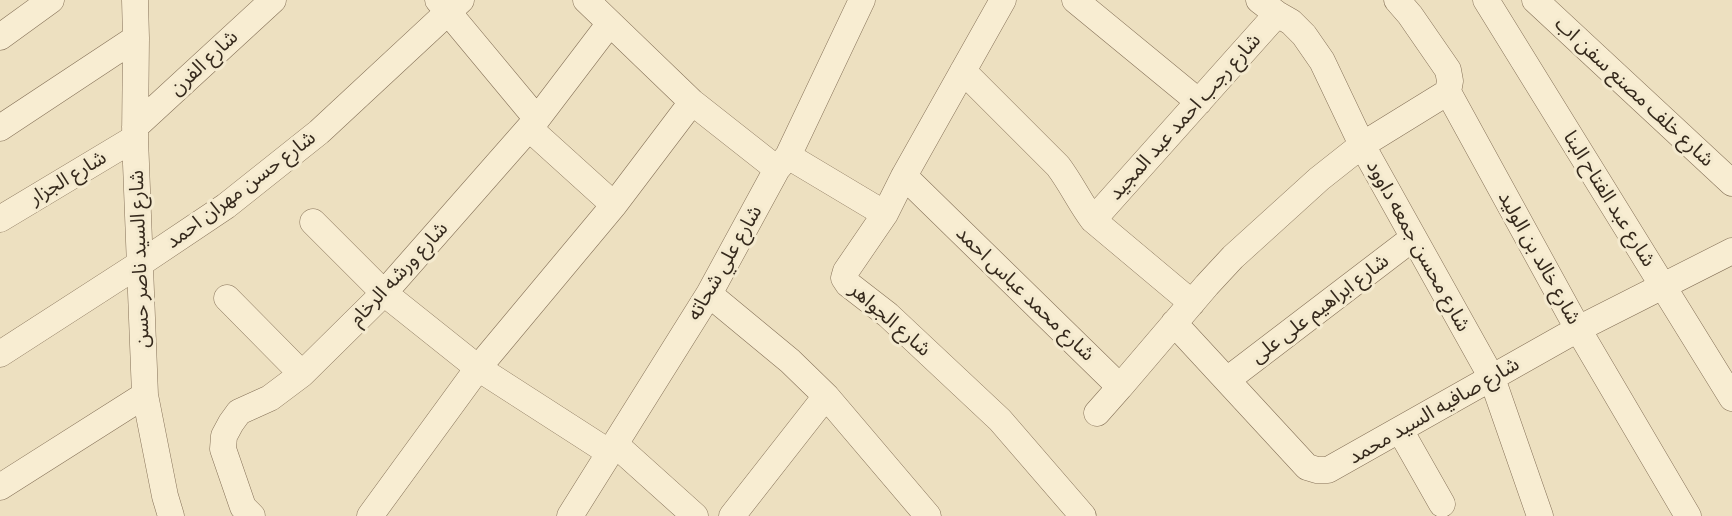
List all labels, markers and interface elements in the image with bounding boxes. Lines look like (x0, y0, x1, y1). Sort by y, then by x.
street label: شارع خلف مصنع سفن اب (1550, 12, 1718, 172)
street label: شارع الفرن (165, 25, 243, 101)
street label: شارع رجب احمد عبد المجيد (1104, 29, 1266, 205)
street label: شارع حسن مهران احمد (161, 126, 321, 254)
street label: شارع عبد الفتاح البنا (1558, 127, 1660, 271)
street label: شارع الجزار (25, 146, 111, 210)
street label: شارع محسن جمعه داوود (1361, 156, 1475, 336)
street label: شارع السيد ناصر حسن (125, 170, 155, 348)
street label: شارع خالد بن الوليد (1492, 187, 1586, 329)
street label: شارع علي شحاته (682, 201, 768, 325)
street label: شارع ورشه الرخام (345, 217, 453, 331)
street label: شارع محمد عباس احمد (951, 222, 1099, 366)
street label: شارع ابراهيم على على (1246, 249, 1394, 369)
street label: شارع الجواهر (844, 278, 936, 362)
street label: شارع صافيه السيد محمد (1344, 352, 1524, 470)

